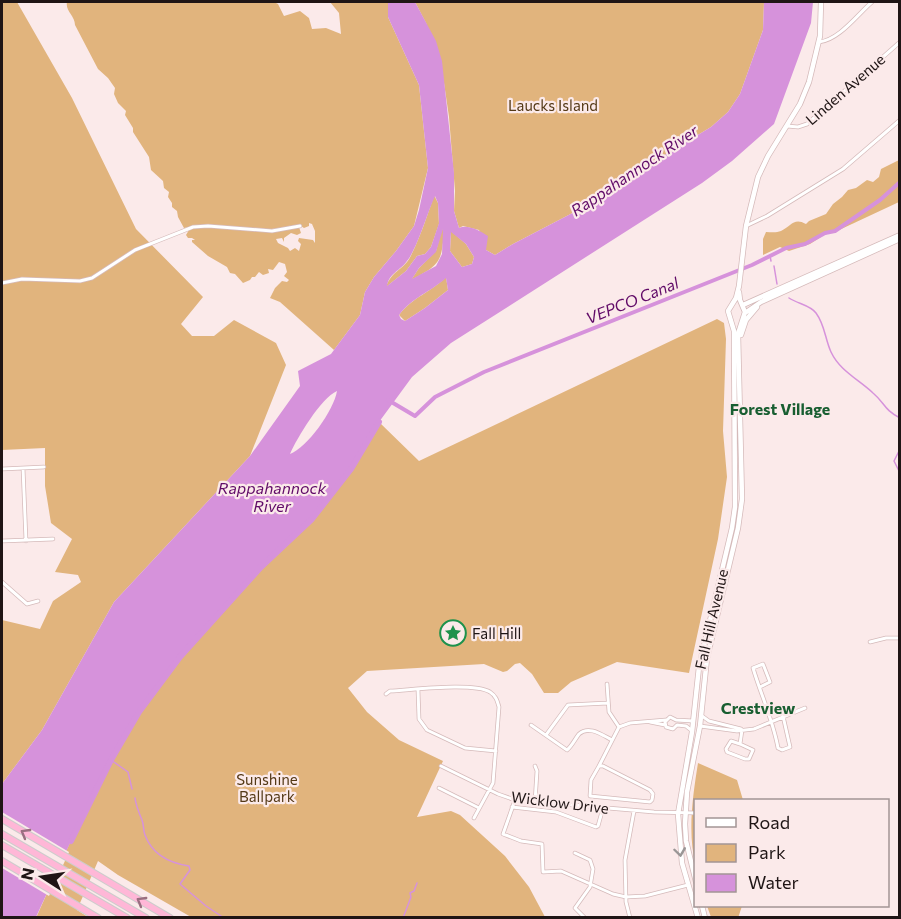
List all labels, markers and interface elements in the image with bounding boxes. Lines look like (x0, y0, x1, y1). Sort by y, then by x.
street label: Linden Avenue (802, 50, 888, 128)
park label: Laucks Island (508, 96, 598, 114)
water label: Rappahannock River (567, 120, 702, 220)
water label: VEPCO Canal (583, 272, 682, 327)
district label: Forest Village (730, 399, 830, 418)
water label: Rappahannock River (218, 478, 327, 515)
street label: Fall Hill Avenue (691, 567, 731, 671)
place icon: Fall Hill (438, 618, 468, 648)
place label: Fall Hill (472, 624, 521, 642)
district label: Crestview (721, 698, 796, 717)
park label: Sunshine Ballpark (236, 770, 298, 805)
street label: Wicklow Drive (510, 787, 610, 817)
legend (694, 799, 889, 907)
text: Road (748, 811, 790, 833)
one-way arrow (21, 829, 31, 840)
text: Park (748, 841, 786, 863)
north arrow (12, 847, 72, 907)
one-way arrow (674, 847, 686, 856)
text: N (16, 866, 37, 882)
text: Water (748, 871, 799, 893)
one-way arrow (137, 896, 147, 908)

